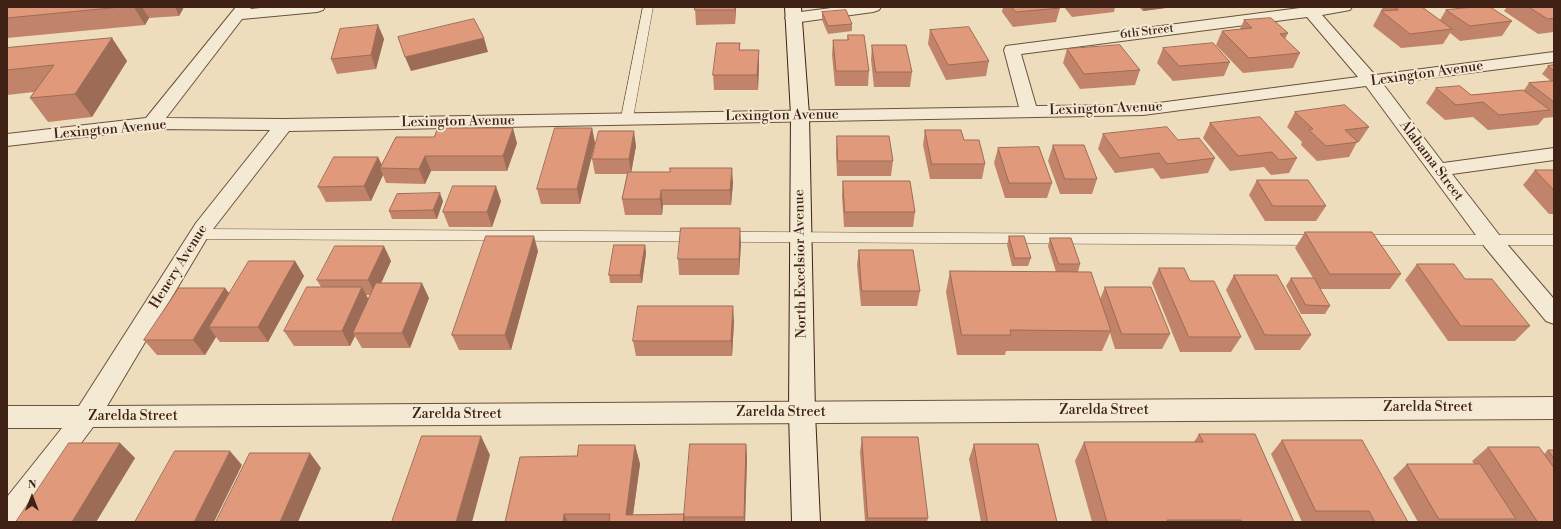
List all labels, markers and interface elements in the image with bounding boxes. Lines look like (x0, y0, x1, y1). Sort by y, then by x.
street label: 6th Street (1119, 22, 1175, 42)
street label: Lexington Avenue (1370, 58, 1484, 90)
street label: Lexington Avenue (1049, 99, 1163, 119)
street label: Lexington Avenue (725, 107, 839, 125)
street label: Lexington Avenue (401, 113, 515, 131)
street label: Lexington Avenue (53, 117, 167, 143)
street label: Alabama Street (1395, 118, 1467, 204)
street label: North Excelsior Avenue (791, 189, 811, 339)
street label: Henery Avenue (146, 222, 212, 312)
street label: Zarelda Street (1383, 400, 1473, 416)
street label: Zarelda Street (1059, 403, 1149, 419)
street label: Zarelda Street (736, 405, 826, 421)
street label: Zarelda Street (412, 407, 502, 423)
street label: Zarelda Street (88, 409, 178, 425)
north arrow (12, 477, 52, 517)
text: N (28, 478, 36, 492)

